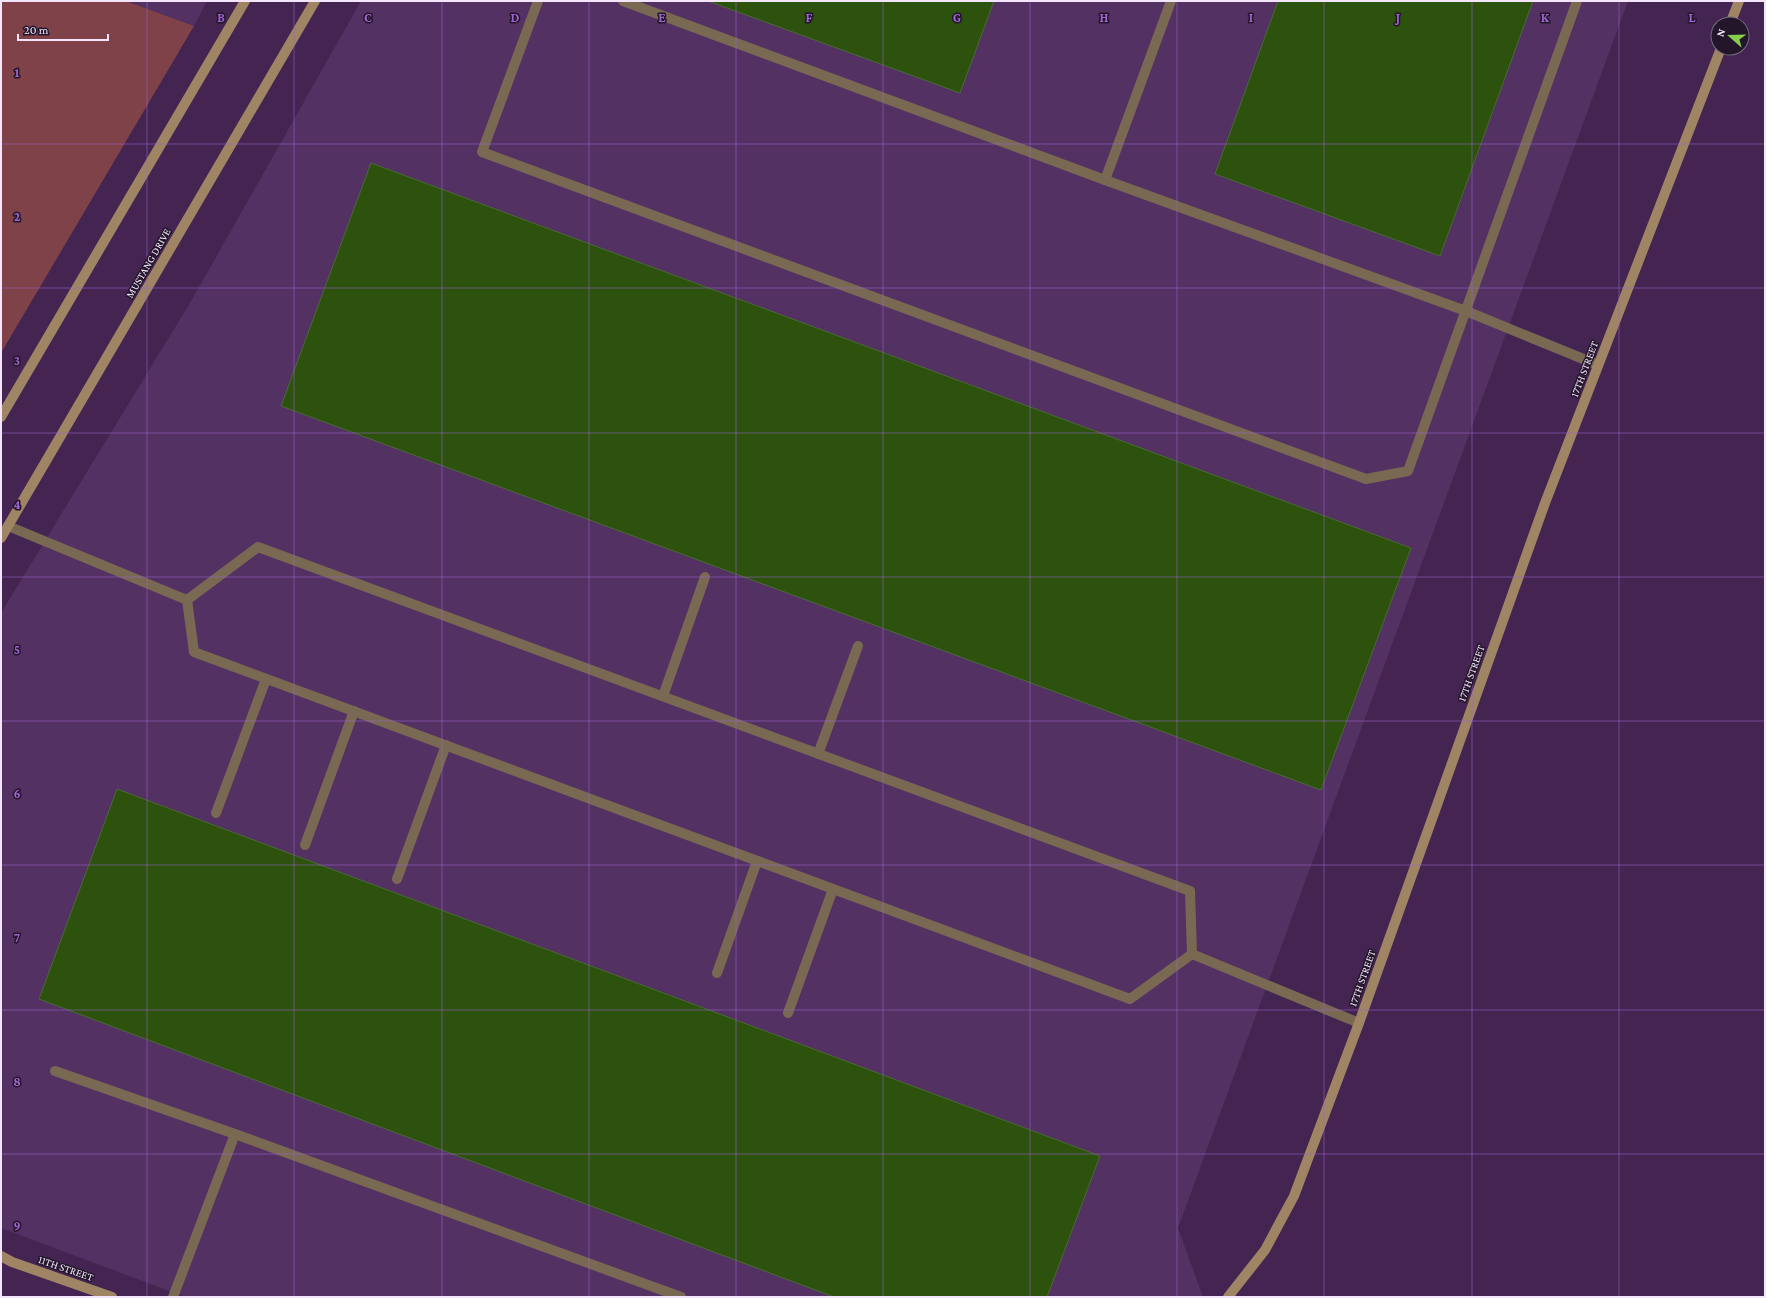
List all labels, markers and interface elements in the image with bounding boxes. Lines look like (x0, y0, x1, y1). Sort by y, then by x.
text: B (217, 10, 225, 25)
text: C (364, 10, 372, 25)
text: D (511, 10, 520, 25)
text: E (658, 10, 666, 25)
text: F (806, 10, 813, 25)
text: G (953, 10, 961, 25)
text: H (1100, 10, 1109, 25)
text: I (1249, 10, 1253, 25)
text: J (1394, 10, 1400, 25)
text: K (1541, 10, 1550, 25)
text: L (1689, 10, 1696, 25)
scale bar (18, 16, 108, 42)
north arrow (1710, 16, 1750, 56)
text: 20 m (24, 23, 49, 37)
text: N (1714, 27, 1728, 38)
text: 1 (15, 65, 20, 80)
text: 2 (14, 209, 21, 224)
street label: MUSTANG DRIVE (123, 226, 173, 300)
street label: 17TH STREET (1568, 339, 1600, 399)
text: 3 (14, 353, 20, 368)
text: 4 (13, 497, 21, 512)
text: 5 (14, 642, 20, 657)
street label: 17TH STREET (1455, 643, 1487, 703)
text: 6 (13, 786, 21, 801)
text: 7 (14, 930, 20, 945)
street label: 17TH STREET (1346, 948, 1378, 1008)
text: 8 (13, 1074, 21, 1089)
text: 9 (13, 1218, 21, 1233)
street label: 11TH STREET (37, 1253, 95, 1283)

